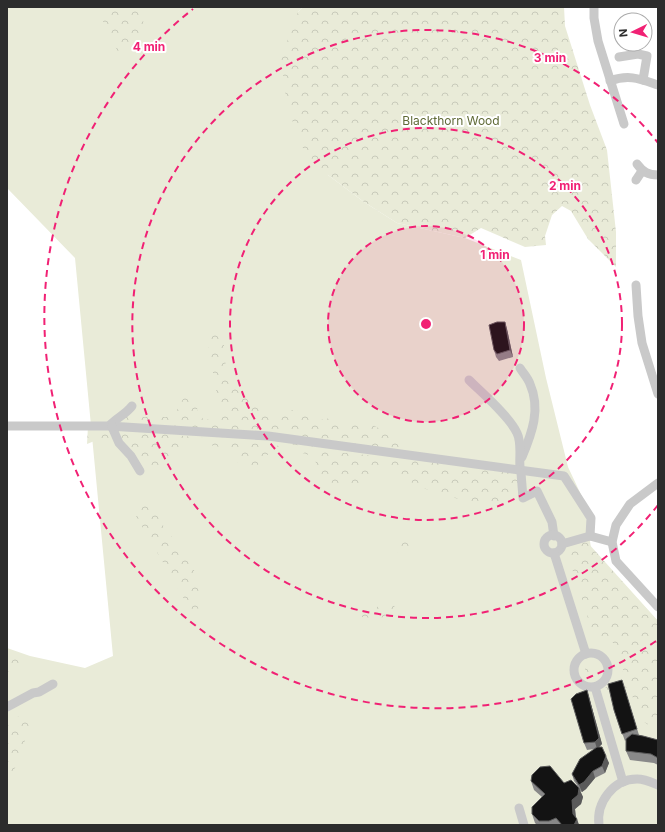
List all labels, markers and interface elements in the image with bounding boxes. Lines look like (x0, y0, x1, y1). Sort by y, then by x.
north arrow (613, 12, 653, 52)
text: N (616, 28, 630, 38)
text: 4 min (133, 39, 165, 54)
text: 3 min (534, 50, 566, 65)
park label: Blackthorn Wood (402, 113, 500, 128)
text: 2 min (549, 178, 581, 193)
text: 1 min (480, 247, 510, 262)
centre of rings (419, 317, 433, 331)

